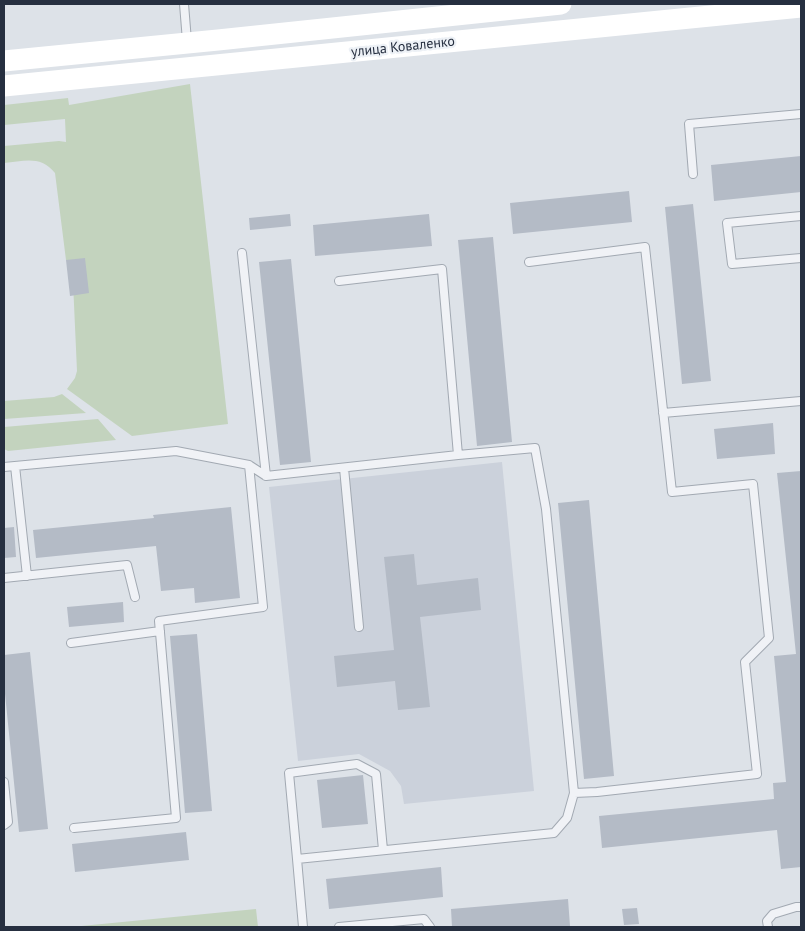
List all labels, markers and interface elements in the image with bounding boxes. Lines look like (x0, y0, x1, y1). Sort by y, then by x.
street label: улица Коваленко (350, 33, 456, 61)

